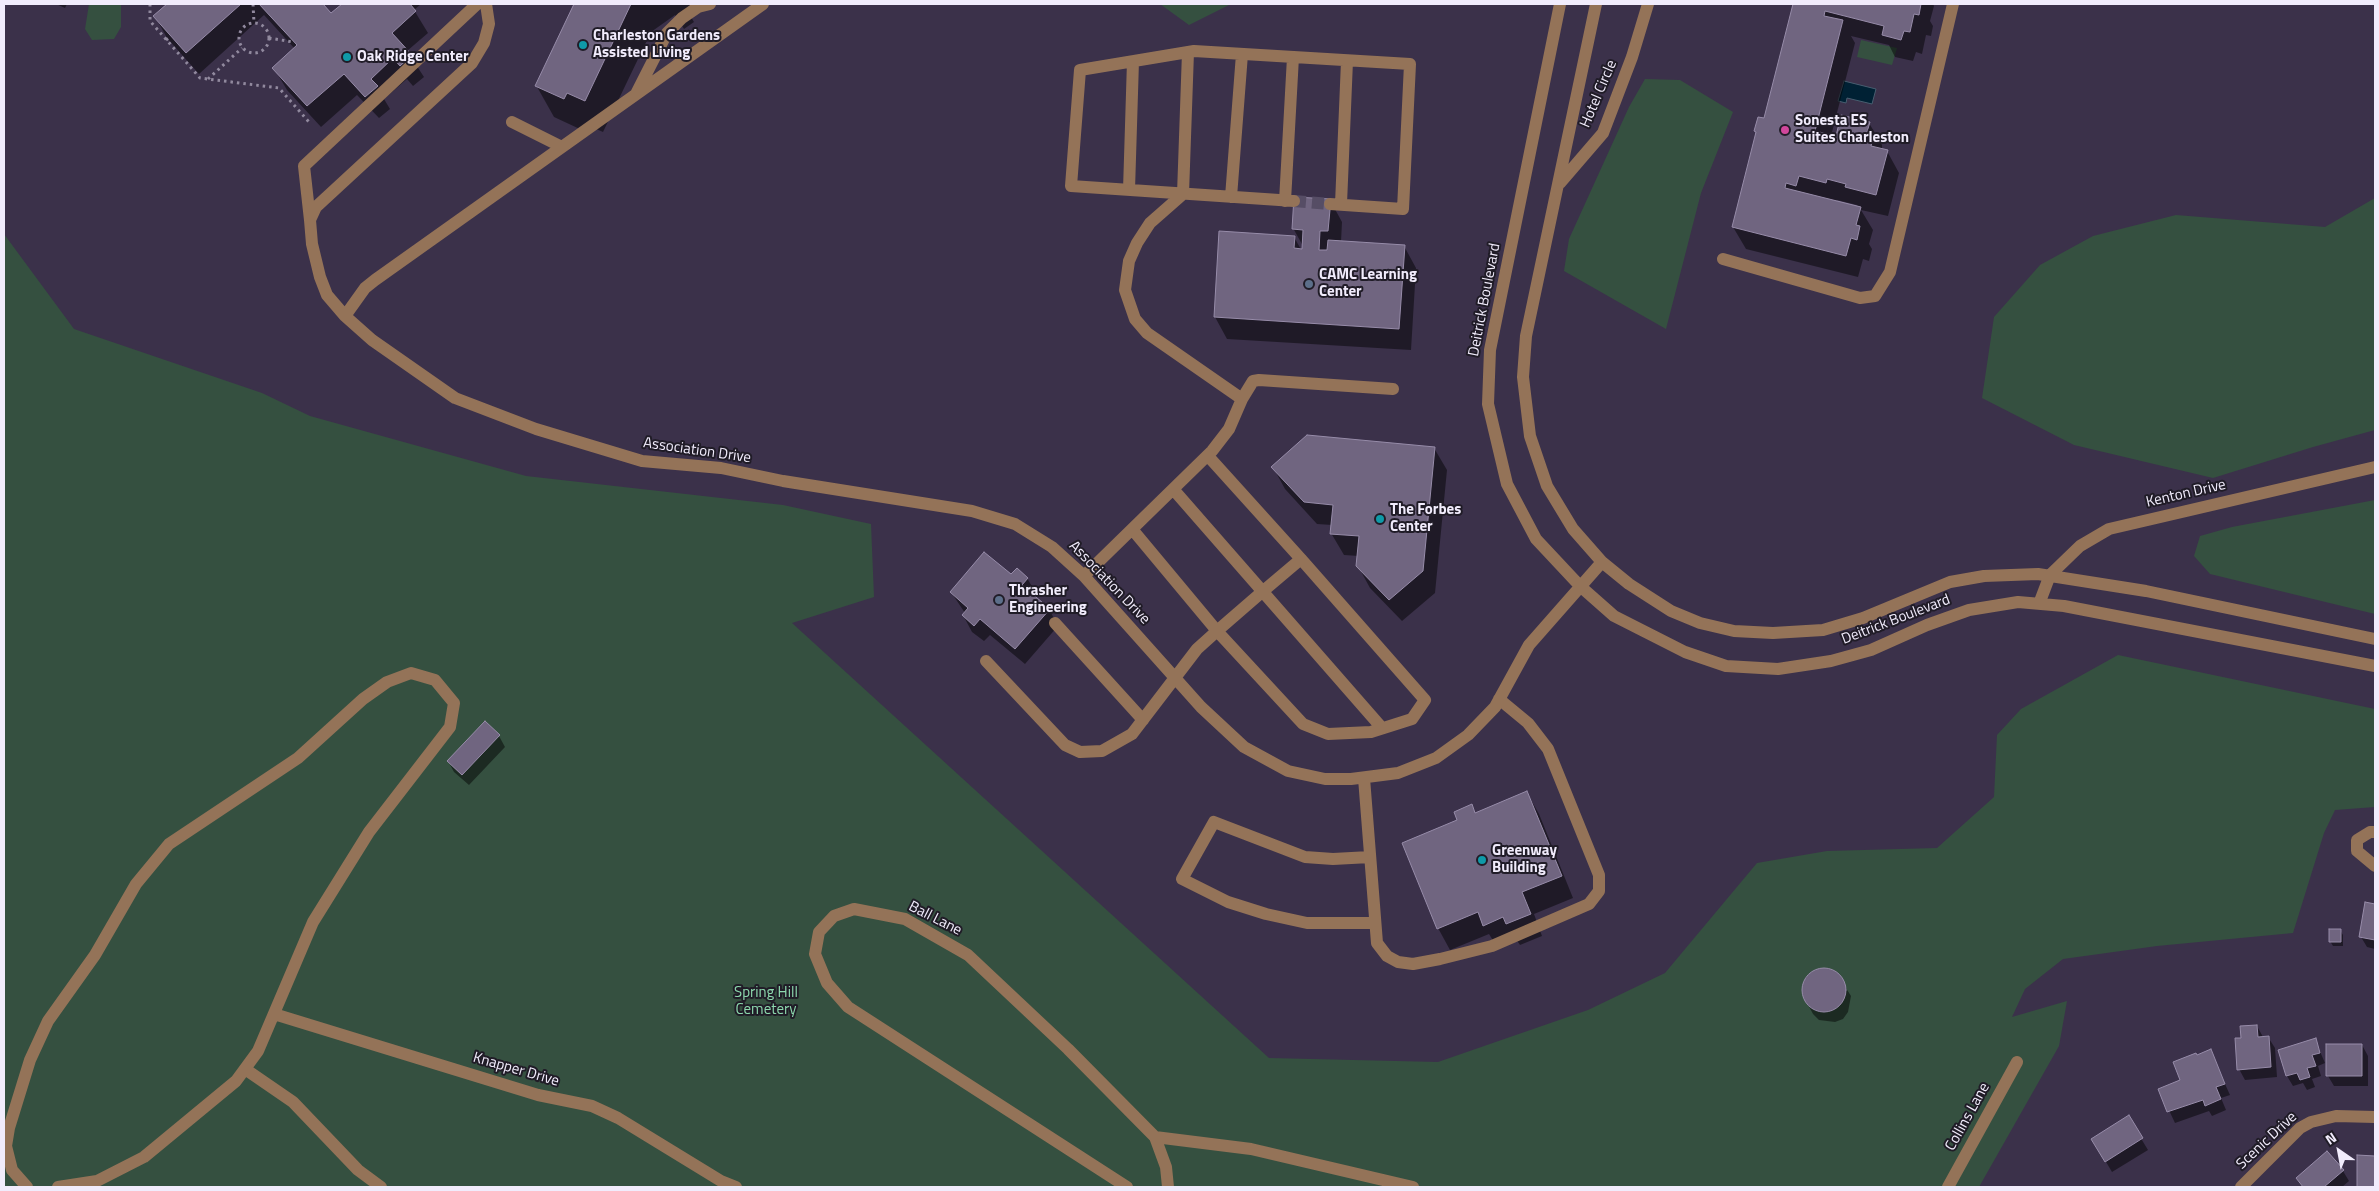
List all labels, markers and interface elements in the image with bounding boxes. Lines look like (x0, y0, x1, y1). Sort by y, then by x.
place label: Charleston Gardens Assisted Living (593, 27, 720, 62)
marker: Charleston Gardens Assisted Living (577, 39, 589, 51)
place label: Oak Ridge Center (357, 48, 468, 66)
marker: Oak Ridge Center (341, 51, 353, 63)
street label: Hotel Circle (1577, 58, 1621, 130)
place label: Sonesta ES Suites Charleston (1795, 112, 1909, 147)
marker: Sonesta ES Suites Charleston (1779, 124, 1791, 136)
street label: Deitrick Boulevard (1465, 242, 1505, 358)
place label: CAMC Learning Center (1319, 266, 1417, 301)
marker: CAMC Learning Center (1303, 278, 1315, 290)
street label: Association Drive (642, 435, 752, 467)
street label: Kenton Drive (2144, 476, 2228, 512)
place label: The Forbes Center (1390, 501, 1461, 536)
marker: The Forbes Center (1374, 513, 1386, 525)
street label: Association Drive (1065, 538, 1153, 628)
place label: Thrasher Engineering (1009, 582, 1087, 617)
street label: Deitrick Boulevard (1839, 591, 1953, 649)
marker: Thrasher Engineering (993, 594, 1005, 606)
place label: Greenway Building (1492, 842, 1557, 877)
marker: Greenway Building (1476, 854, 1488, 866)
street label: Ball Lane (905, 898, 965, 940)
park label: Spring Hill Cemetery (734, 984, 798, 1019)
street label: Knapper Drive (471, 1049, 561, 1091)
street label: Collins Lane (1942, 1080, 1994, 1154)
street label: Scenic Drive (2233, 1108, 2301, 1174)
north arrow (2314, 1126, 2364, 1176)
text: N (2321, 1127, 2340, 1149)

